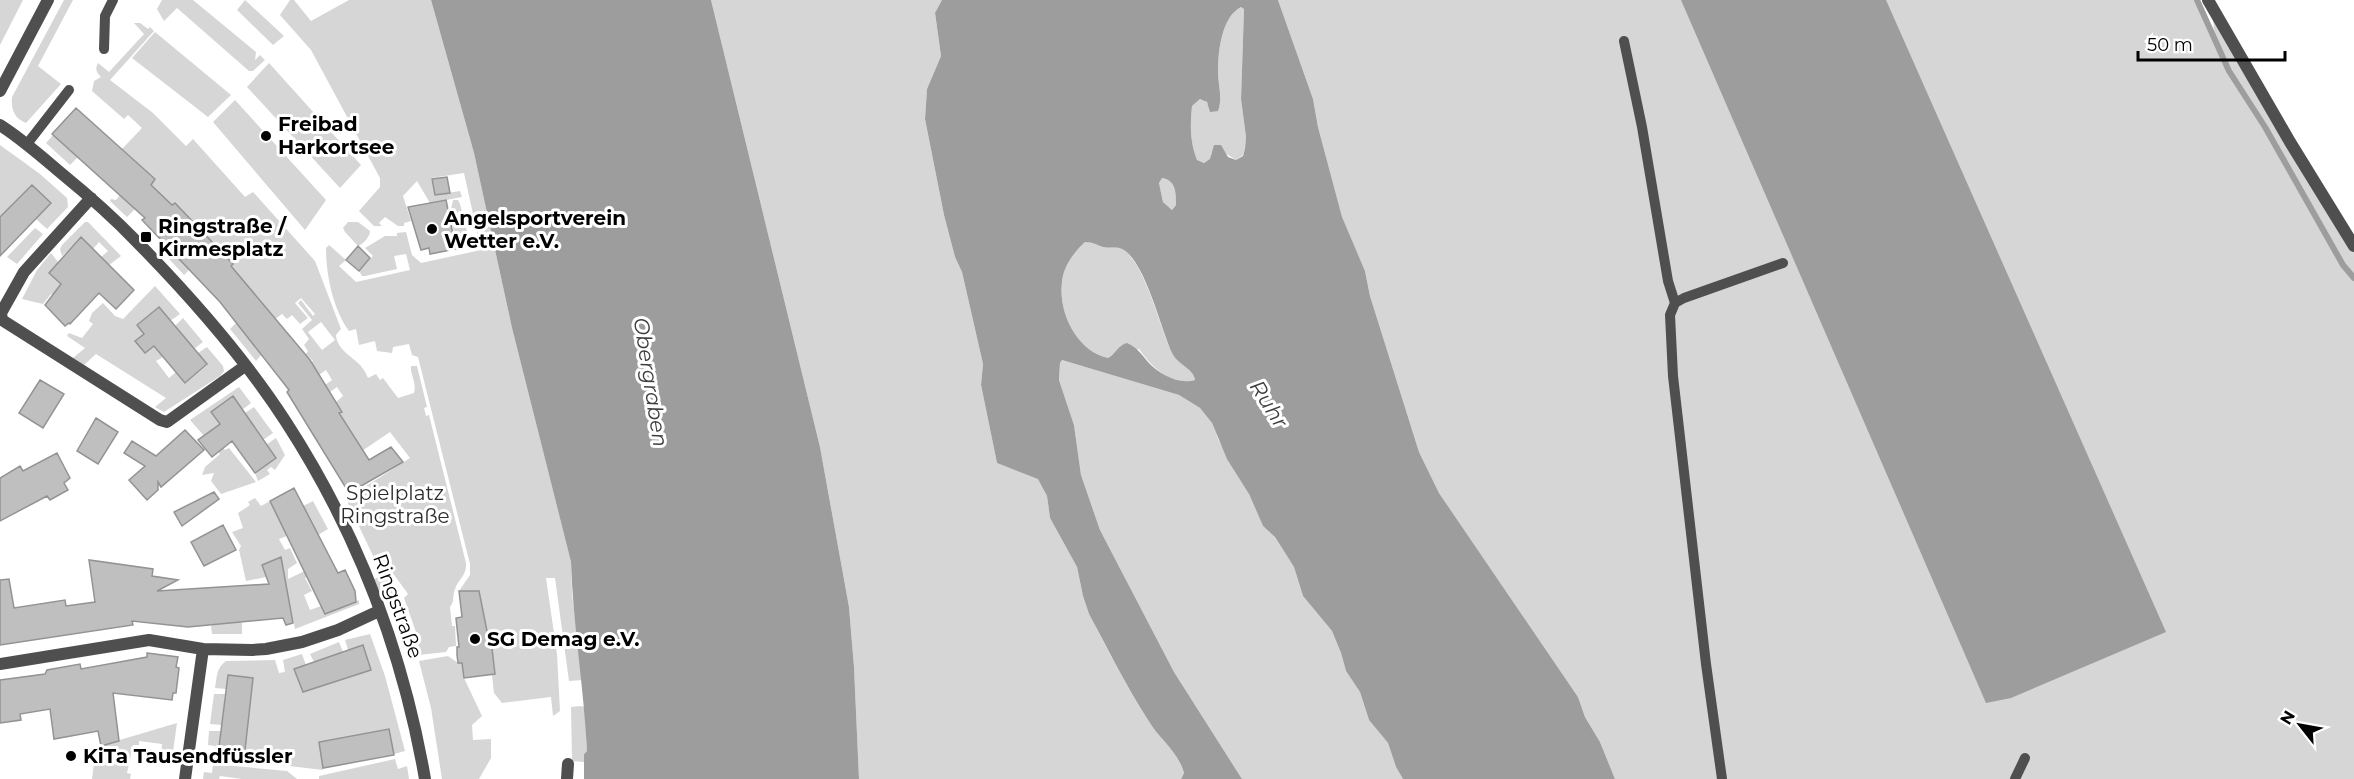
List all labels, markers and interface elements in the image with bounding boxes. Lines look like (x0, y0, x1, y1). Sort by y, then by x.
scale bar (2138, 24, 2285, 62)
text: 50 m (2147, 34, 2193, 56)
place label: Freibad Harkortsee (278, 112, 394, 159)
marker: Freibad Harkortsee (259, 129, 273, 143)
place label: Angelsportverein Wetter e.V. (443, 206, 626, 253)
place label: Ringstraße / Kirmesplatz (158, 214, 287, 261)
marker: Angelsportverein Wetter e.V. (425, 222, 439, 236)
marker: Ringstraße / Kirmesplatz (139, 230, 153, 244)
water label: Obergraben (628, 316, 674, 448)
water label: Ruhr (1245, 375, 1294, 433)
park label: Spielplatz Ringstraße (340, 481, 450, 528)
street label: Ringstraße (368, 550, 428, 662)
place label: SG Demag e.V. (487, 627, 640, 651)
marker: SG Demag e.V. (468, 632, 482, 646)
north arrow (2270, 695, 2330, 755)
text: N (2276, 707, 2299, 728)
place label: KiTa Tausendfüssler (83, 744, 293, 768)
marker: KiTa Tausendfüssler (64, 749, 78, 763)

